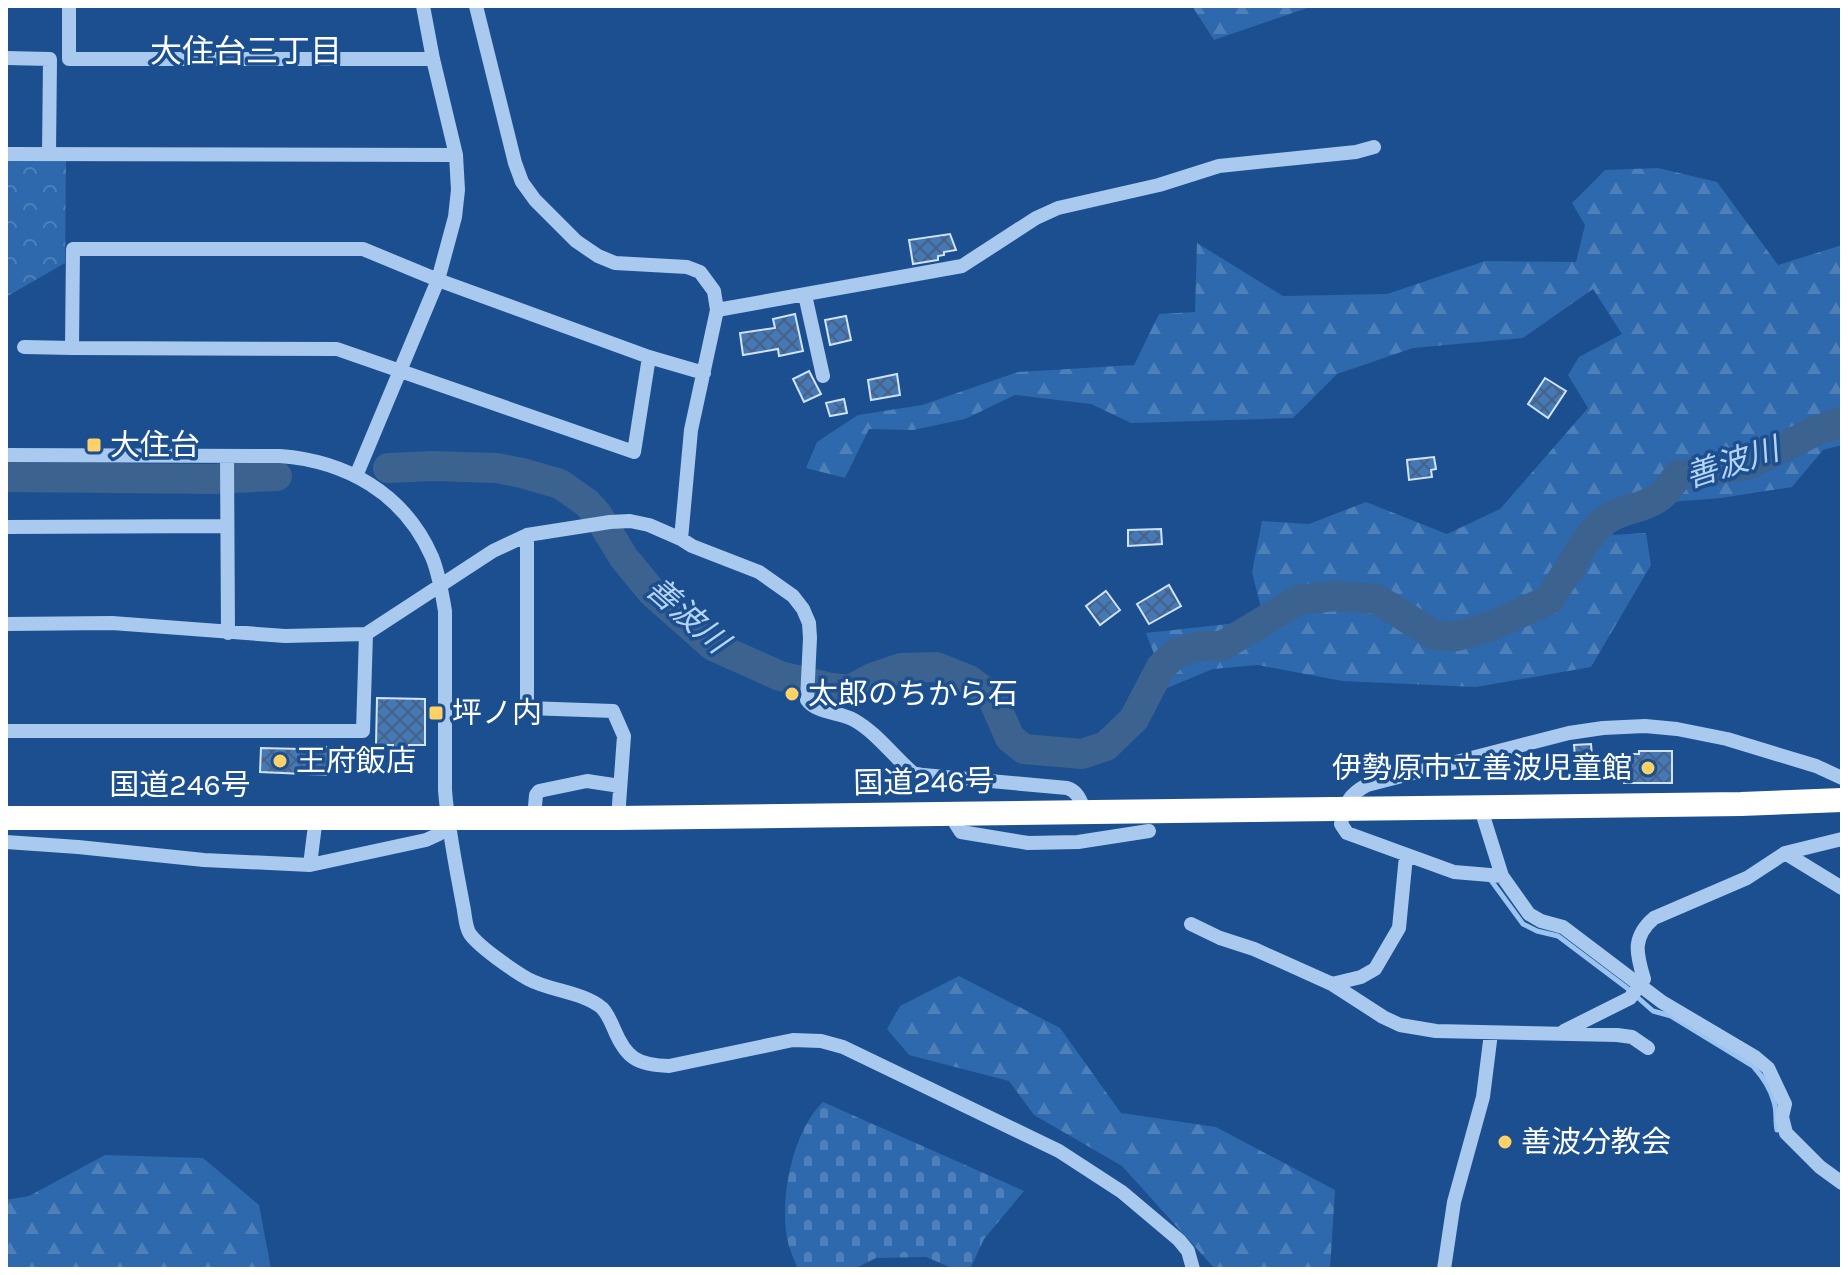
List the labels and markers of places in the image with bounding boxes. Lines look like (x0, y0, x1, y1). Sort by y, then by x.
place label: 大住台 (110, 427, 200, 463)
marker: 大住台 (85, 436, 103, 454)
place label: 太郎のちから石 (808, 676, 1018, 712)
marker: 太郎のちから石 (783, 685, 801, 703)
place label: 坪ノ内 (452, 695, 542, 731)
marker: 坪ノ内 (427, 704, 445, 722)
place label: 王府飯店 (296, 743, 416, 779)
place label: 伊勢原市立善波児童館 (1332, 750, 1632, 786)
marker: 王府飯店 (271, 752, 289, 770)
marker: 伊勢原市立善波児童館 (1639, 759, 1657, 777)
place label: 善波分教会 (1521, 1124, 1671, 1160)
marker: 善波分教会 (1496, 1133, 1514, 1151)

